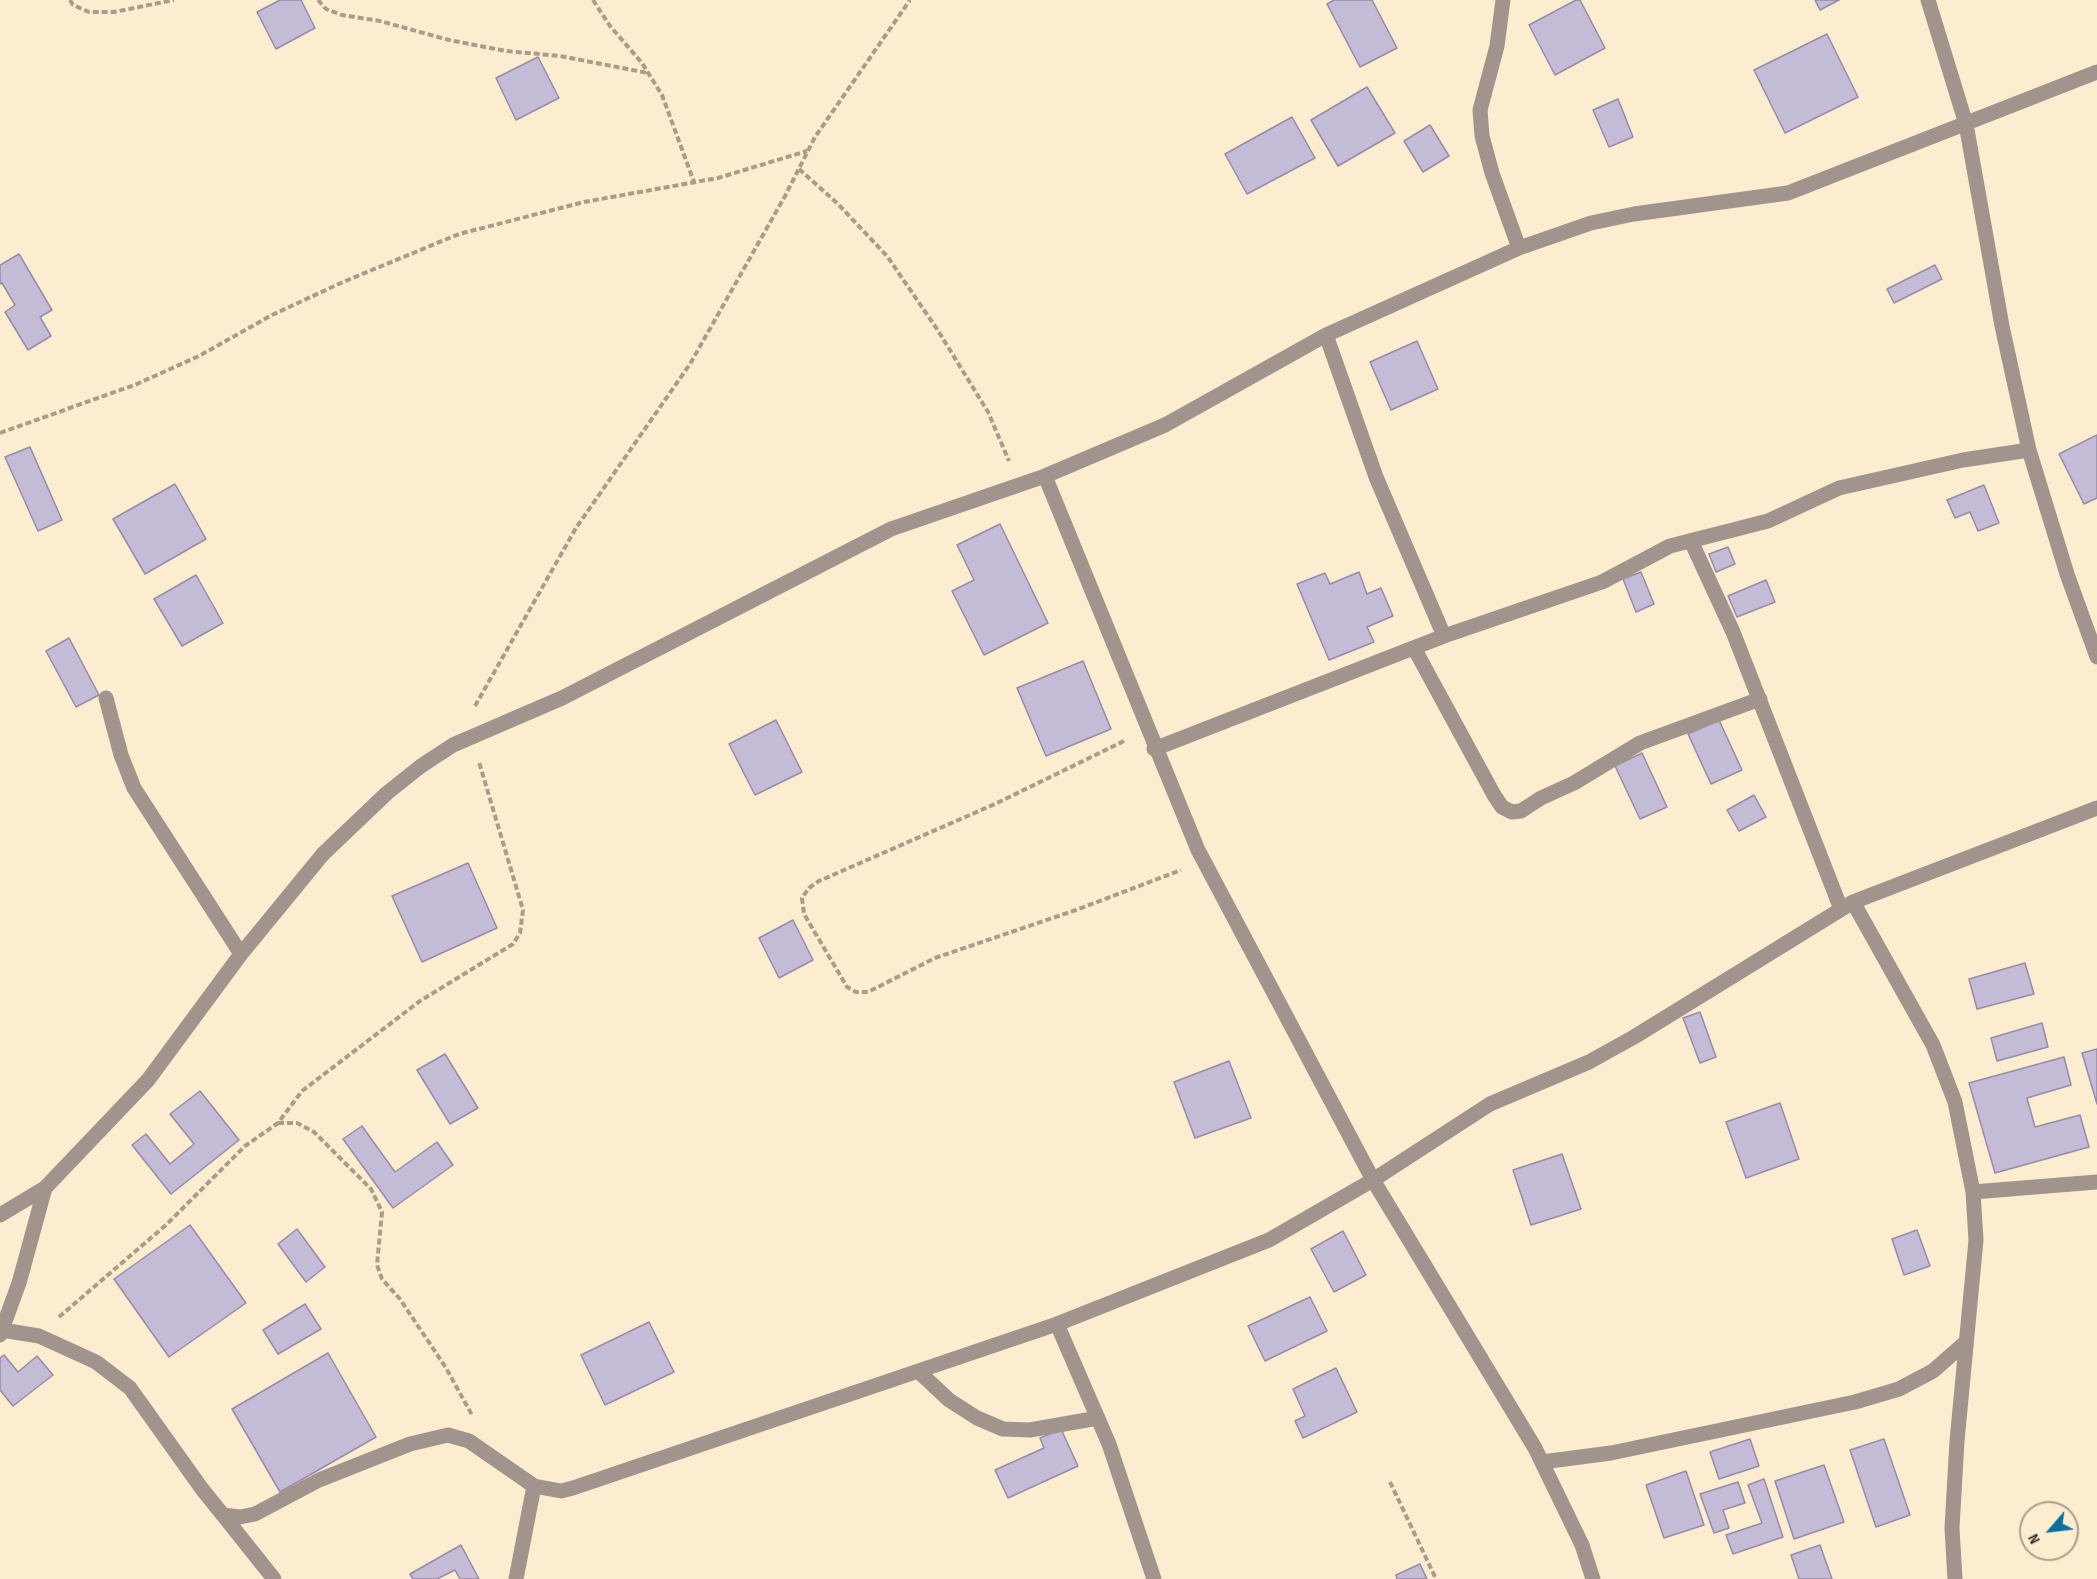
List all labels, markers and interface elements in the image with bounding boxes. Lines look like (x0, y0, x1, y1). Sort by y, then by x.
north arrow (2019, 1501, 2079, 1561)
text: N (2024, 1531, 2045, 1547)

